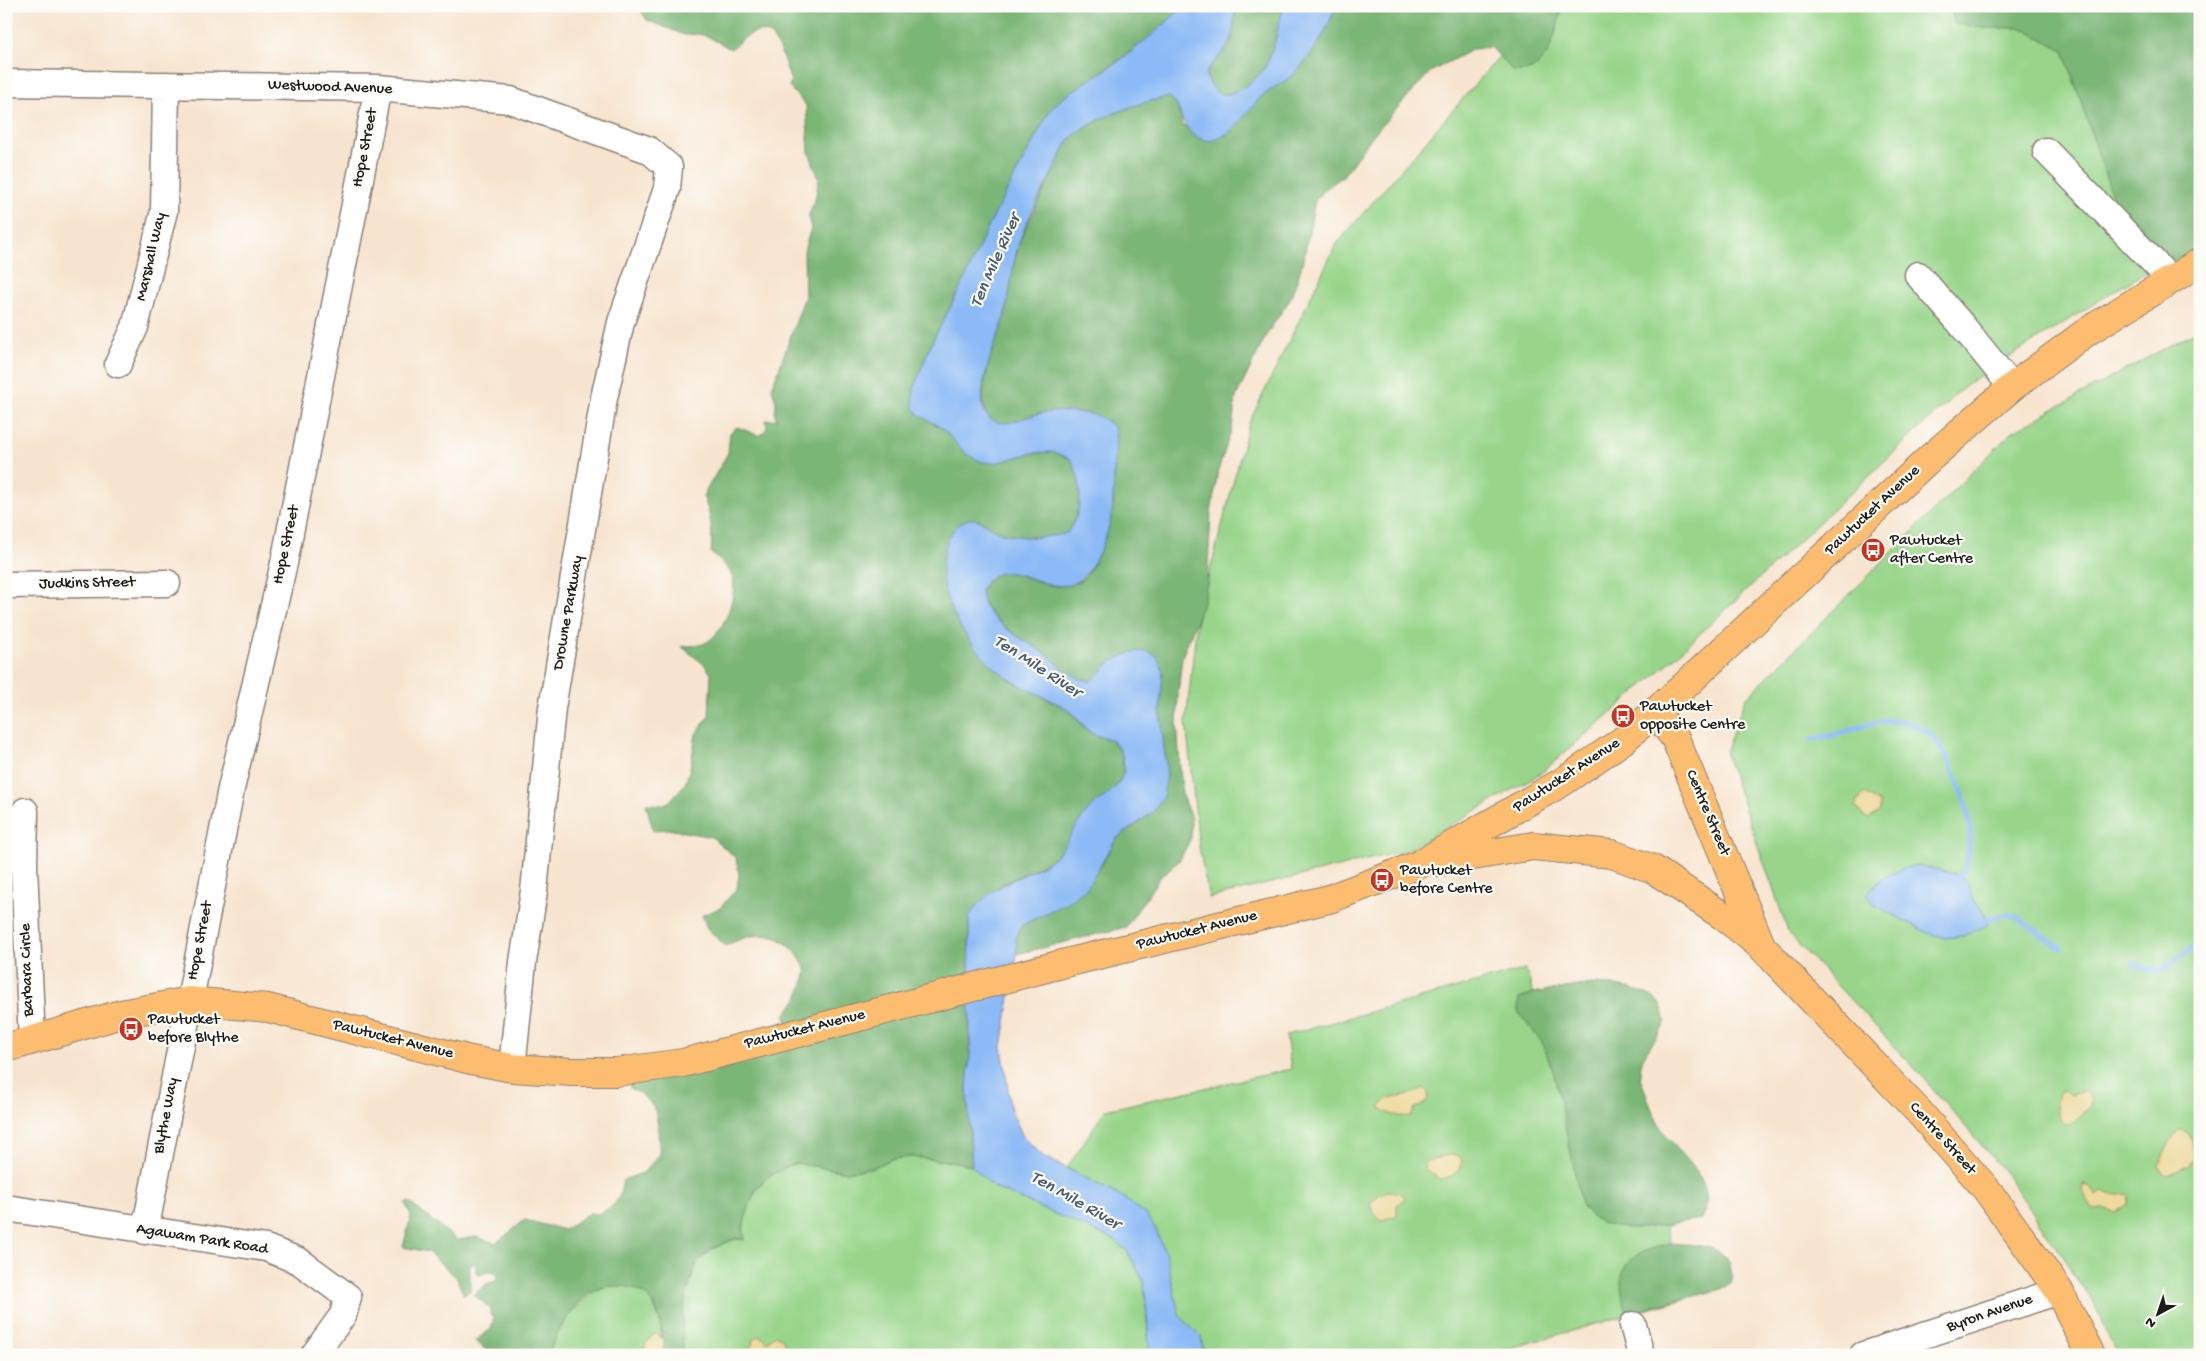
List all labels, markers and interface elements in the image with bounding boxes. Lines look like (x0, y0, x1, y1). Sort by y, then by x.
street label: Westwood Avenue (267, 76, 393, 100)
street label: Hope Street (349, 105, 383, 189)
water label: Ten Mile River (966, 208, 1027, 311)
street label: Marshall Way (133, 211, 171, 303)
street label: Pawtucket Avenue (1821, 461, 1925, 561)
street label: Hope Street (269, 502, 305, 586)
place label: Pawtucket after Centre (1889, 532, 1974, 569)
bus stop icon: Pawtucket after Centre (1860, 537, 1886, 563)
street label: Drowne Parkway (549, 554, 588, 673)
street label: Judkins Street (39, 574, 137, 594)
water label: Ten Mile River (989, 631, 1088, 705)
place label: Pawtucket opposite Centre (1639, 698, 1746, 735)
bus stop icon: Pawtucket opposite Centre (1610, 703, 1636, 729)
street label: Pawtucket Avenue (1509, 734, 1625, 818)
street label: Centre Street (1680, 767, 1734, 860)
place label: Pawtucket before Centre (1399, 862, 1493, 899)
bus stop icon: Pawtucket before Centre (1369, 867, 1395, 893)
street label: Hope Street (184, 898, 218, 982)
street label: Pawtucket Avenue (1134, 907, 1260, 955)
street label: Barbara Circle (17, 922, 39, 1018)
street label: Pawtucket Avenue (742, 1006, 868, 1054)
place label: Pawtucket before Blythe (147, 1011, 239, 1048)
bus stop icon: Pawtucket before Blythe (118, 1016, 144, 1042)
street label: Pawtucket Avenue (330, 1016, 456, 1064)
street label: Blythe Way (150, 1076, 184, 1157)
street label: Centre Street (1904, 1099, 1981, 1180)
water label: Ten Mile River (1027, 1167, 1127, 1237)
street label: Agawam Park Road (135, 1220, 271, 1260)
north arrow (2134, 1288, 2184, 1338)
street label: Byron Avenue (1944, 1290, 2036, 1338)
text: N (2142, 1313, 2160, 1331)

